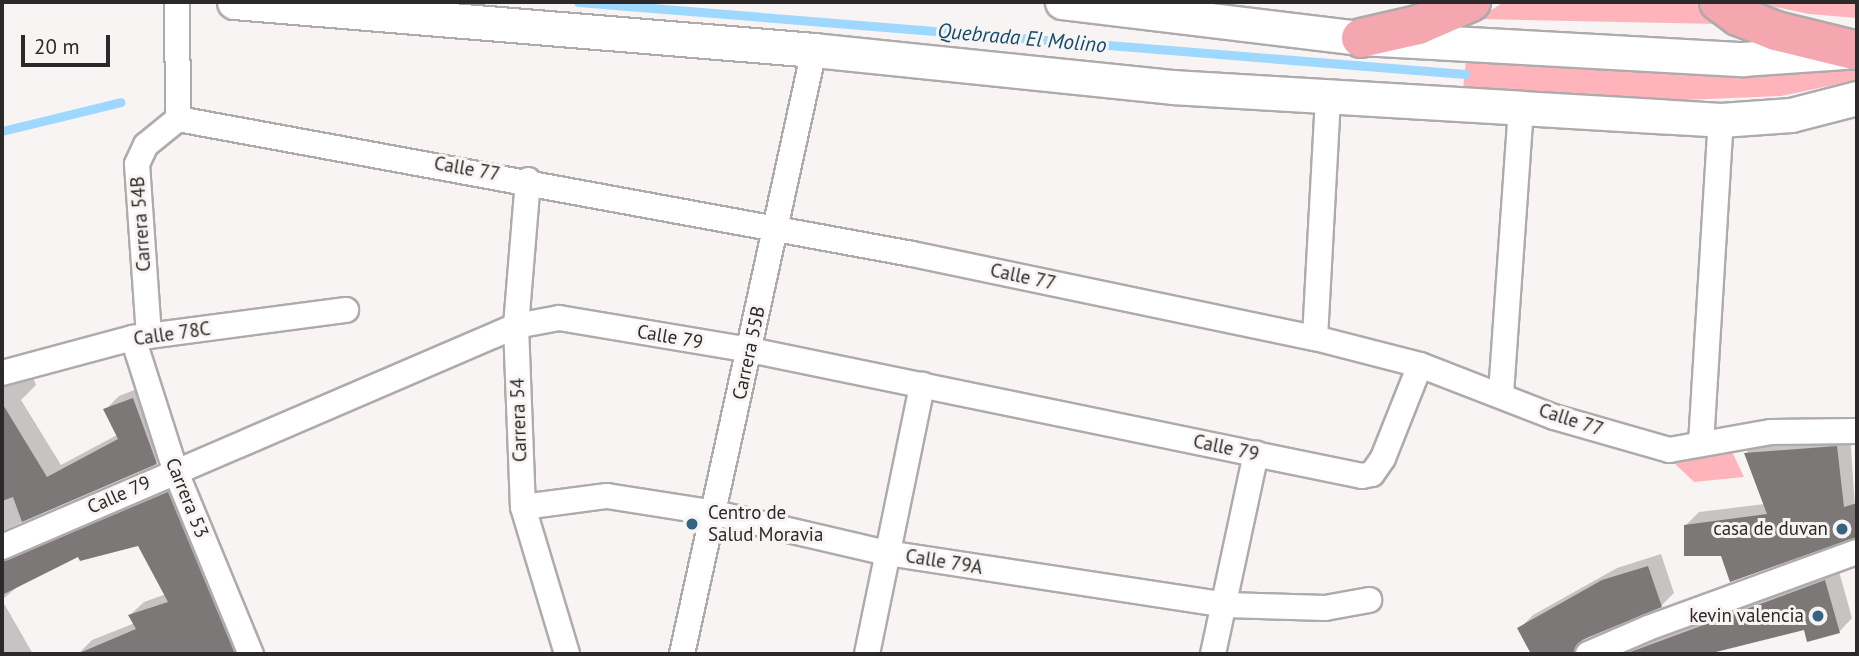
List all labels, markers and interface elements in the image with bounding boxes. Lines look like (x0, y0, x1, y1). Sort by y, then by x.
water label: Quebrada El Molino (936, 18, 1108, 58)
scale bar (24, 21, 114, 65)
text: 20 m (34, 33, 80, 60)
street label: Calle 77 (432, 152, 502, 186)
street label: Carrera 54B (126, 176, 156, 272)
street label: Calle 77 (988, 259, 1058, 295)
street label: Carrera 55B (728, 304, 770, 402)
street label: Calle 78C (132, 317, 212, 351)
street label: Calle 79 (635, 320, 705, 354)
street label: Carrera 54 (506, 378, 532, 462)
street label: Calle 77 (1536, 399, 1606, 441)
street label: Calle 79 (1191, 430, 1261, 466)
street label: Carrera 53 (161, 455, 213, 541)
street label: Calle 79 (84, 471, 154, 519)
place label: Centro de Salud Moravia (708, 502, 823, 546)
marker: Centro de Salud Moravia (682, 514, 702, 534)
place label: casa de duvan (1713, 518, 1828, 540)
marker: casa de duvan (1834, 521, 1850, 537)
street label: Calle 79A (904, 545, 984, 579)
place label: kevin valencia (1689, 605, 1804, 627)
marker: kevin valencia (1810, 608, 1826, 624)

